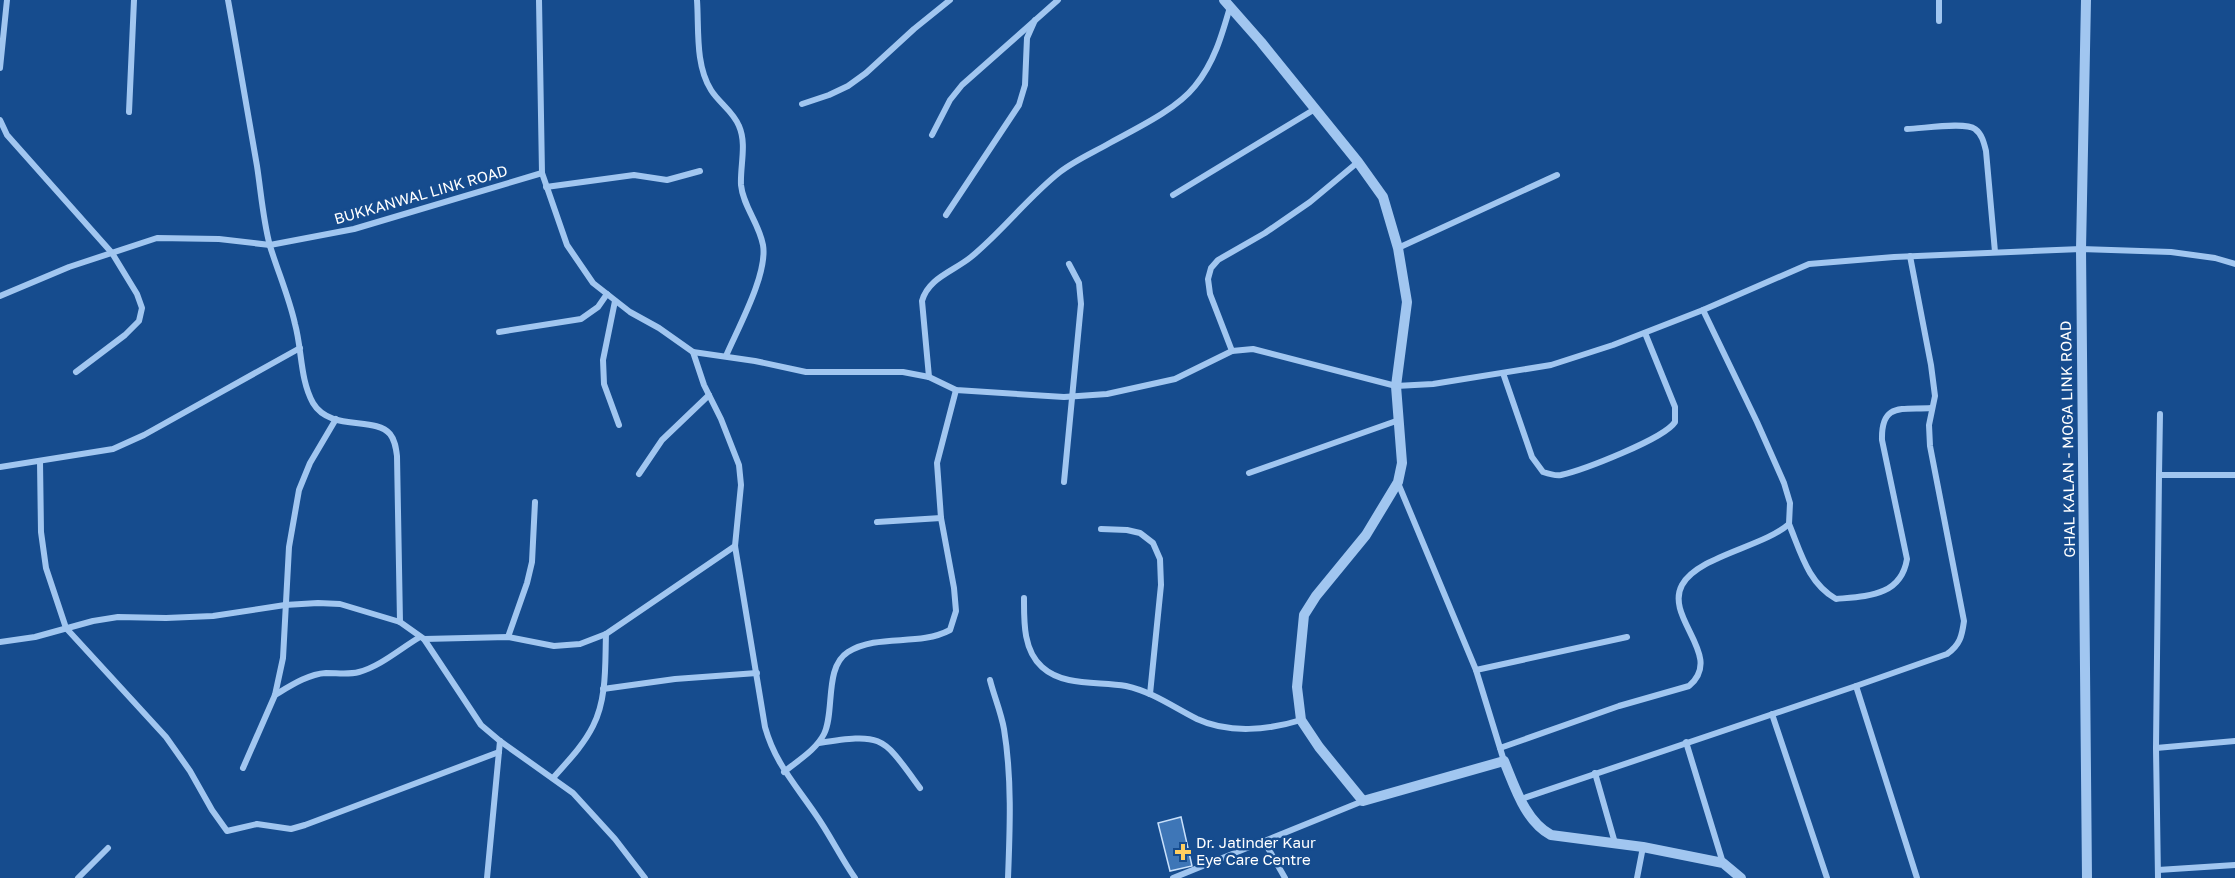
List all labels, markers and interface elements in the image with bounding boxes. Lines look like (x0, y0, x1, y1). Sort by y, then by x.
street label: BUKKANWAL LINK ROAD (332, 161, 510, 227)
street label: GHAL KALAN - MOGA LINK ROAD (2056, 320, 2078, 558)
place label: Dr. Jatinder Kaur Eye Care Centre (1196, 833, 1316, 868)
marker: Dr. Jatinder Kaur Eye Care Centre (1174, 843, 1192, 861)

